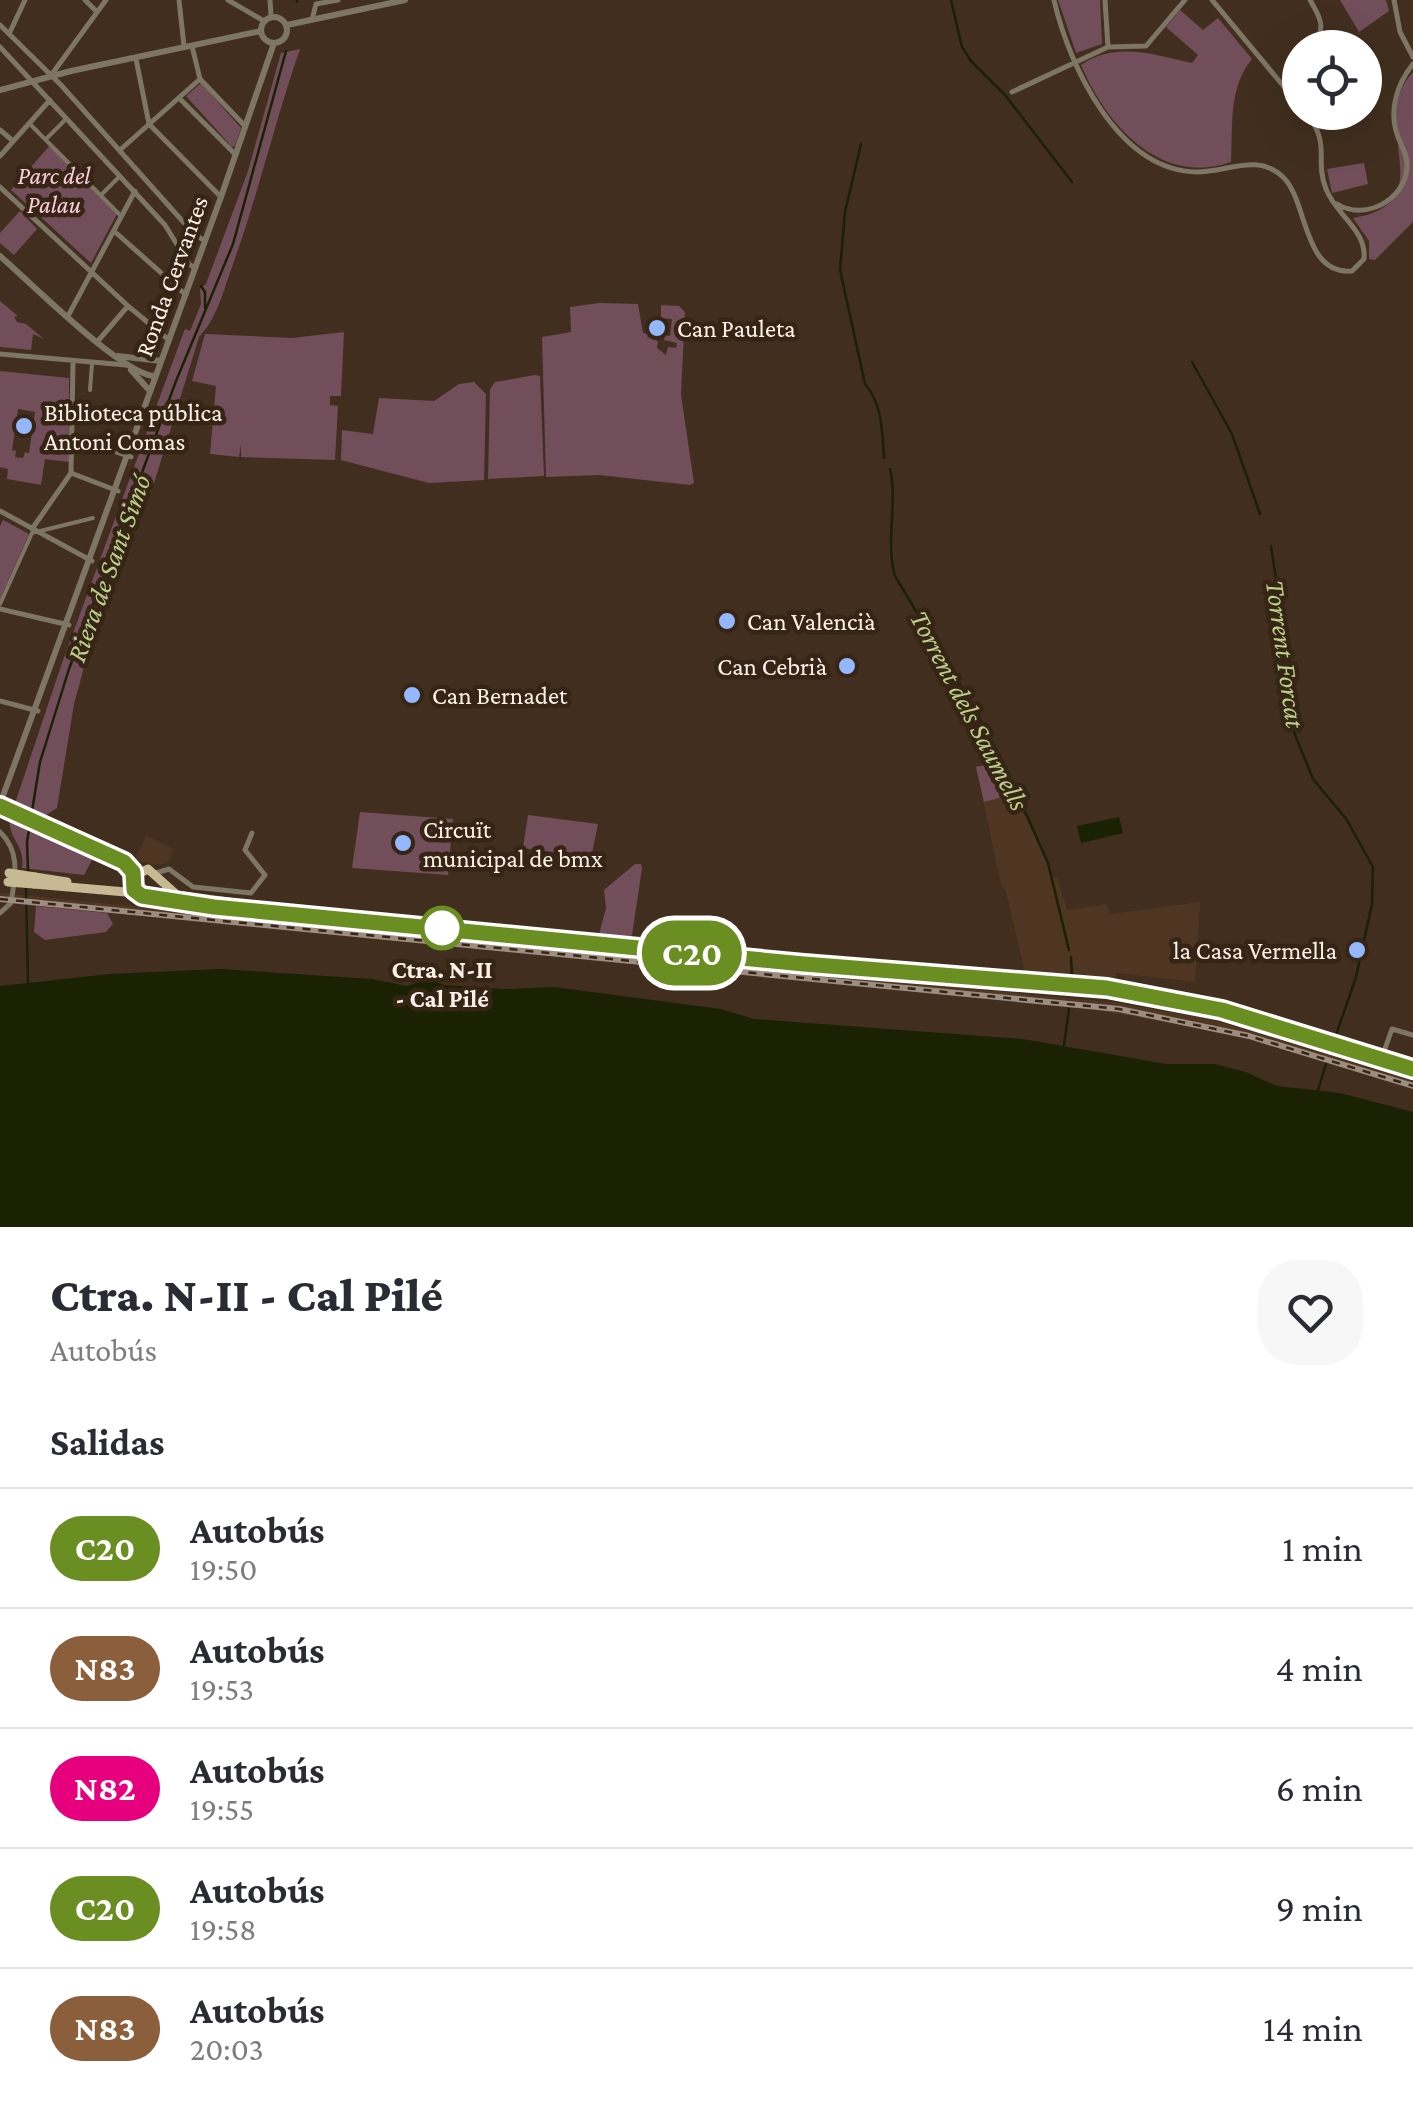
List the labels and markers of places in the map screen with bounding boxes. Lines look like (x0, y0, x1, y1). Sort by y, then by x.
place label: Can Pauleta (677, 315, 796, 342)
marker: Can Pauleta (646, 317, 668, 339)
place label: Biblioteca pública Antoni Comas (44, 399, 223, 455)
marker: Biblioteca pública Antoni Comas (13, 415, 35, 437)
place label: Can Valencià (747, 608, 876, 635)
marker: Can Valencià (716, 610, 738, 632)
place label: Can Cebrià (717, 653, 827, 680)
marker: Can Cebrià (836, 655, 858, 677)
place label: Can Bernadet (432, 682, 568, 709)
marker: Can Bernadet (401, 684, 423, 706)
place label: Circuït municipal de bmx (423, 816, 603, 873)
marker: Circuït municipal de bmx (392, 832, 414, 854)
marker: Ctra. N-II - Cal Pilé (421, 907, 463, 949)
place label: la Casa Vermella (1173, 937, 1337, 964)
marker: la Casa Vermella (1346, 939, 1368, 961)
place label: Ctra. N-II - Cal Pilé (391, 956, 493, 1012)

